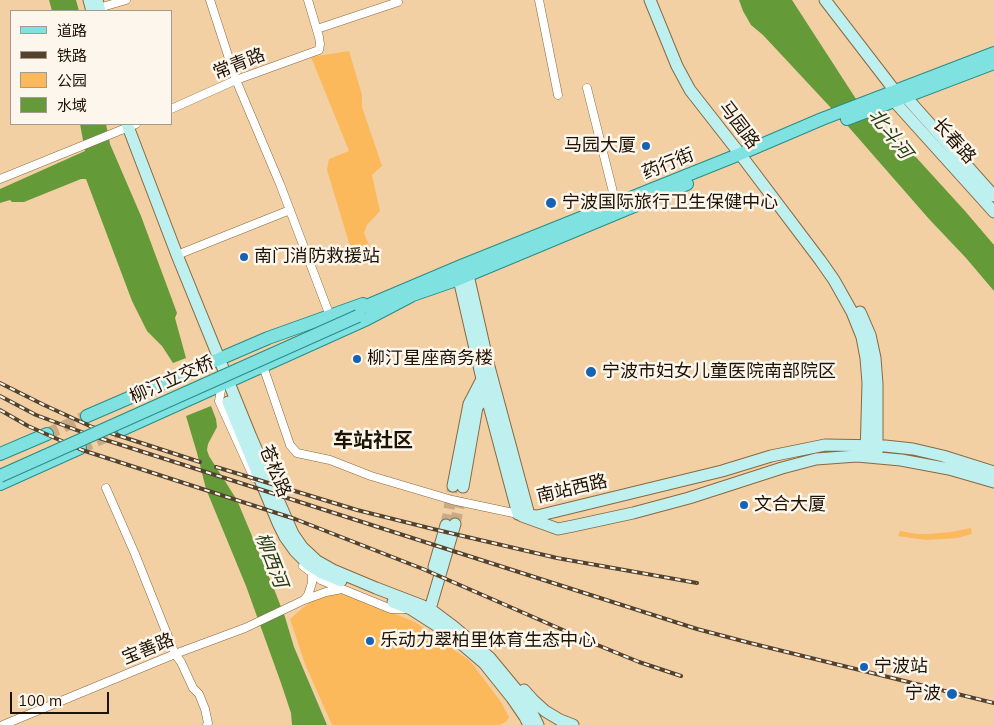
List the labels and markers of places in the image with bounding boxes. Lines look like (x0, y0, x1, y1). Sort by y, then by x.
place label: 马园大厦 (564, 135, 636, 157)
marker: 马园大厦 (640, 140, 652, 152)
place label: 宁波国际旅行卫生保健中心 (562, 192, 778, 214)
marker: 宁波国际旅行卫生保健中心 (544, 196, 558, 210)
place label: 南门消防救援站 (254, 246, 380, 268)
marker: 南门消防救援站 (238, 251, 250, 263)
place label: 柳汀星座商务楼 (367, 348, 493, 370)
marker: 柳汀星座商务楼 (351, 353, 363, 365)
place label: 宁波市妇女儿童医院南部院区 (602, 361, 836, 383)
marker: 宁波市妇女儿童医院南部院区 (584, 365, 598, 379)
place label: 文合大厦 (754, 494, 826, 516)
marker: 文合大厦 (738, 499, 750, 511)
place label: 乐动力翠柏里体育生态中心 (380, 630, 596, 652)
marker: 乐动力翠柏里体育生态中心 (364, 635, 376, 647)
place label: 宁波站 (874, 656, 928, 678)
marker: 宁波站 (858, 661, 870, 673)
place label: 宁波 (905, 683, 941, 705)
marker: 宁波 (945, 687, 959, 701)

